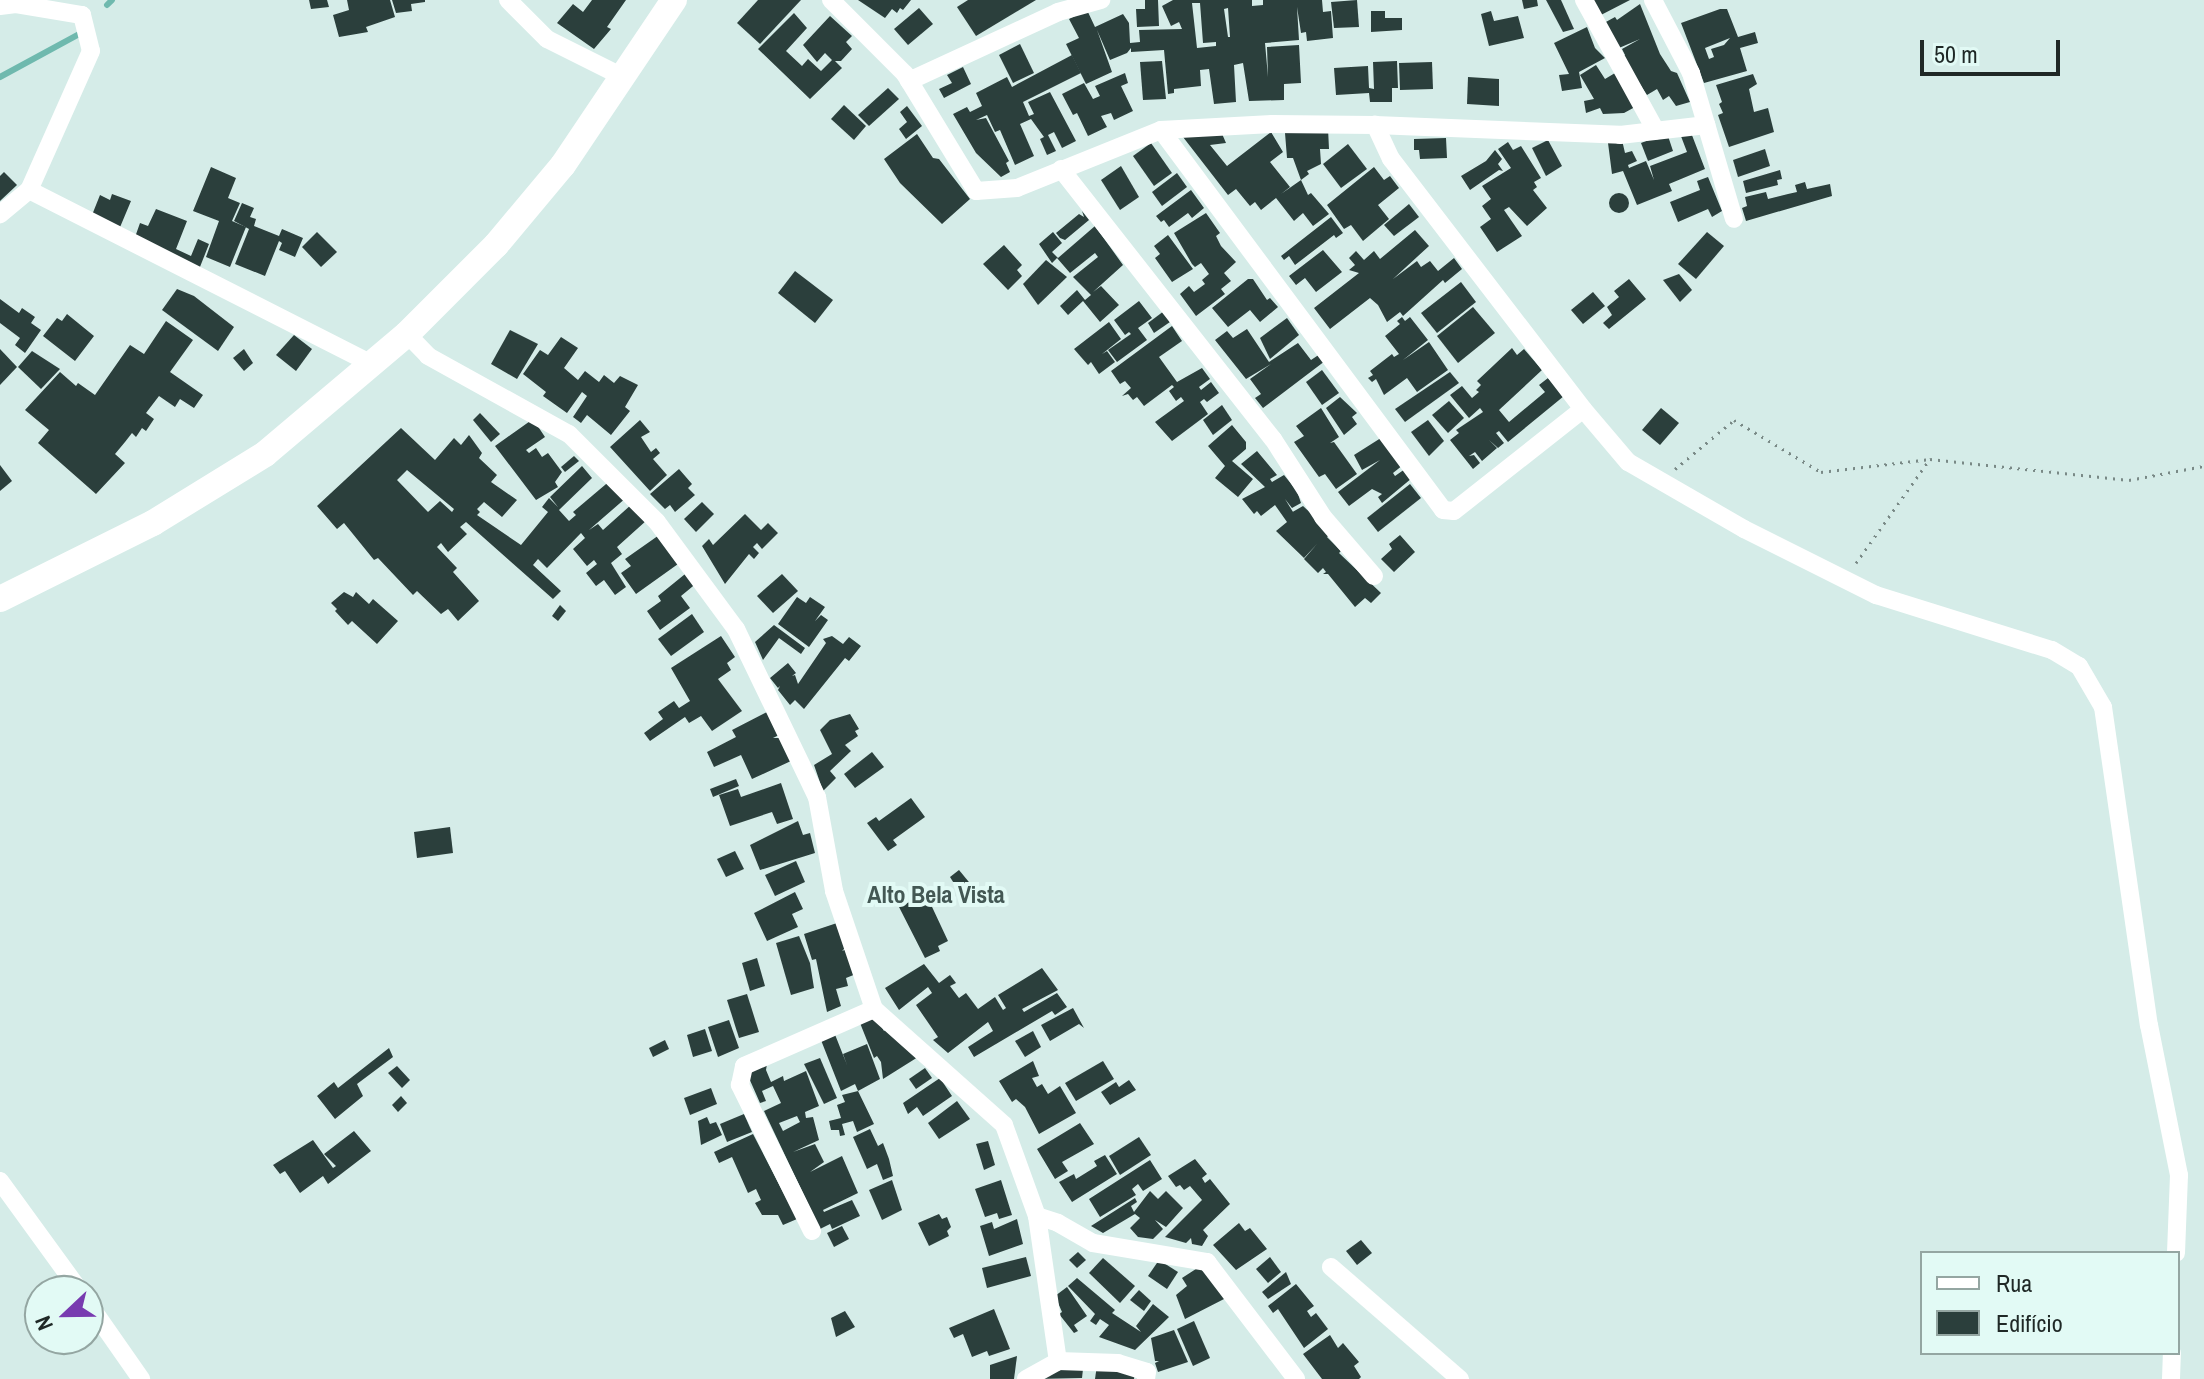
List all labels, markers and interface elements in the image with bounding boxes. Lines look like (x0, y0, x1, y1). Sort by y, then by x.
scale bar (1924, 24, 2064, 74)
text: 50 m (1934, 38, 1978, 70)
district label: Alto Bela Vista (867, 881, 1005, 909)
legend (1920, 1251, 2180, 1355)
text: Rua (1996, 1267, 2032, 1299)
north arrow (24, 1275, 104, 1355)
text: Edifício (1996, 1307, 2063, 1339)
text: N (27, 1312, 60, 1335)

